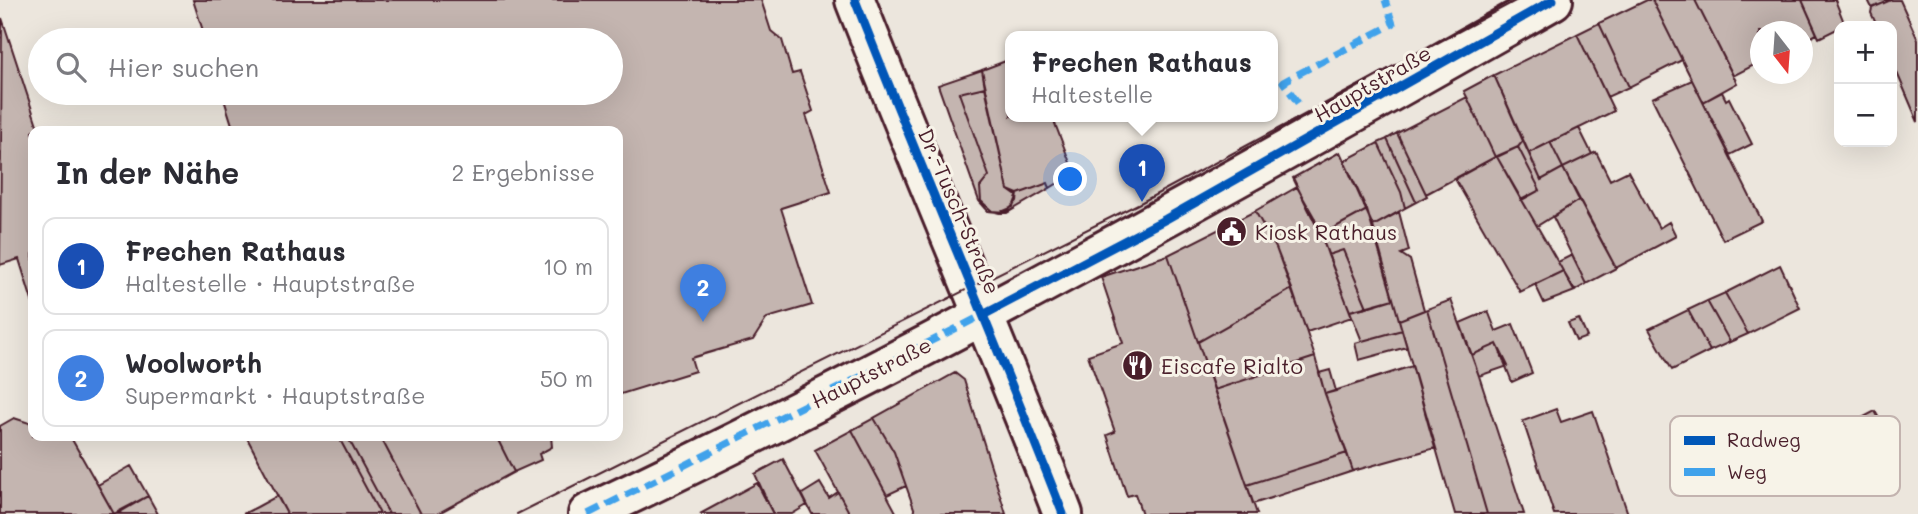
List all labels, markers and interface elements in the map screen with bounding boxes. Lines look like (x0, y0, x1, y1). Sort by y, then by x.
north arrow (1750, 21, 1813, 84)
map controls (1834, 21, 1897, 147)
button: + (1834, 21, 1897, 84)
search box (28, 28, 623, 105)
popup (1005, 31, 1278, 122)
street label: Hauptstraße (1308, 39, 1436, 127)
text: Frechen Rathaus (1031, 45, 1252, 79)
icon: search (52, 48, 90, 86)
text: Hier suchen (108, 50, 259, 84)
text: Haltestelle (1031, 79, 1153, 109)
button: − (1834, 84, 1897, 147)
street label: Dr.-Tusch-Straße (913, 124, 1007, 298)
pin: 1 (1119, 144, 1165, 202)
text: In der Nähe (56, 152, 239, 192)
text: 2 Ergebnisse (452, 157, 595, 187)
your location (1053, 162, 1087, 196)
public building icon: Kiosk Rathaus (1215, 214, 1249, 248)
place label: Kiosk Rathaus (1255, 218, 1397, 245)
text: Frechen Rathaus (125, 234, 346, 268)
text: 1 (76, 251, 86, 281)
text: 10 m (543, 251, 593, 281)
pin: 2 (680, 264, 726, 322)
text: Haltestelle · Hauptstraße (125, 268, 416, 298)
street label: Hauptstraße (806, 330, 936, 414)
text: Woolworth (125, 346, 262, 380)
restaurant icon: Eiscafe Rialto (1121, 348, 1155, 382)
place label: Eiscafe Rialto (1161, 352, 1303, 379)
text: 2 (75, 363, 87, 393)
text: 50 m (540, 363, 593, 393)
text: Supermarkt · Hauptstraße (125, 380, 425, 410)
legend (1670, 416, 1900, 496)
text: Radweg (1727, 427, 1801, 452)
text: Weg (1727, 459, 1766, 484)

